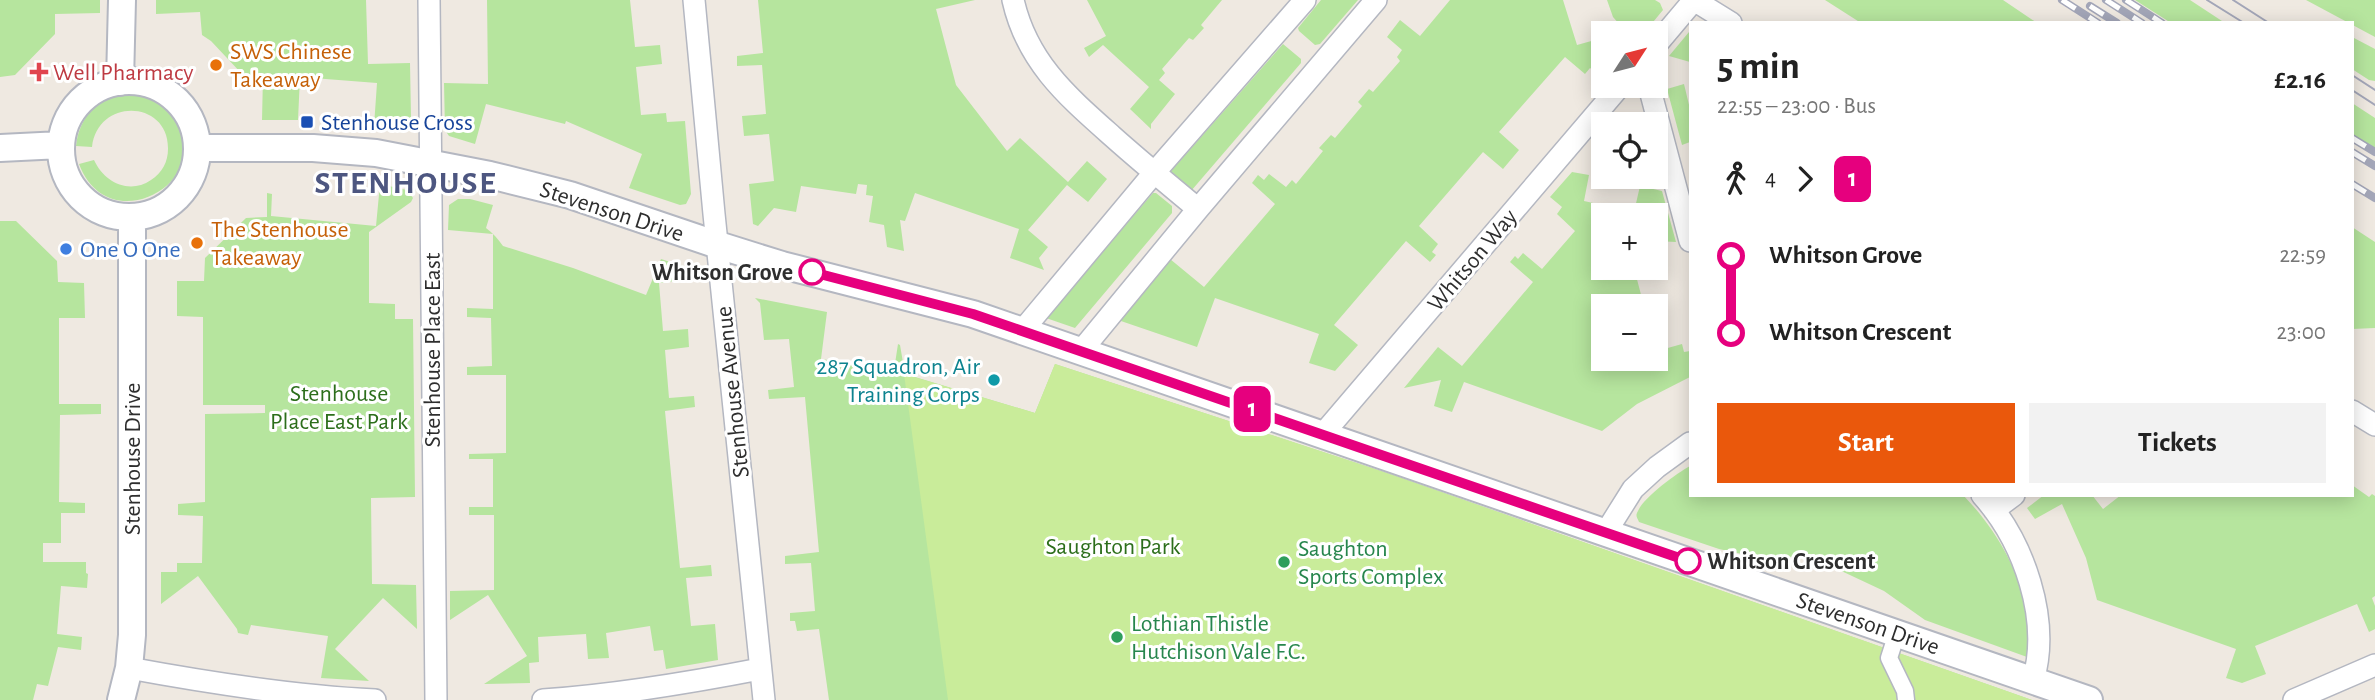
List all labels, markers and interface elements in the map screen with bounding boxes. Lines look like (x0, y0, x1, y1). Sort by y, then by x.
north arrow (1591, 21, 1668, 98)
map controls (1591, 21, 1668, 371)
place label: SWS Chinese Takeaway (230, 40, 352, 92)
text: 5 min (1717, 48, 1800, 86)
marker: SWS Chinese Takeaway (208, 57, 224, 73)
place label: Well Pharmacy (53, 61, 194, 85)
marker: Well Pharmacy (31, 64, 47, 80)
text: £2.16 (2274, 67, 2326, 93)
text: 22:55 – 23:00 · Bus (1717, 95, 1876, 118)
place label: Stenhouse Cross (321, 111, 473, 135)
button: locate (1591, 112, 1668, 189)
marker: Stenhouse Cross (299, 114, 315, 130)
icon: walk (1717, 160, 1755, 198)
icon: forward (1786, 160, 1824, 198)
district label: STENHOUSE (314, 167, 498, 199)
text: 4 (1765, 167, 1776, 190)
text: 1 (1848, 167, 1857, 191)
street label: Stevenson Drive (537, 177, 687, 246)
button: + (1591, 203, 1668, 280)
street label: Whitson Way (1423, 205, 1522, 316)
place label: The Stenhouse Takeaway (211, 218, 349, 270)
marker: The Stenhouse Takeaway (189, 235, 205, 251)
place label: One O One (80, 238, 181, 262)
marker: One O One (58, 241, 74, 257)
text: Whitson Grove (1769, 242, 1922, 268)
text: 22:59 (2279, 244, 2326, 267)
street label: Stenhouse Place East (421, 252, 445, 447)
marker: Whitson Grove (799, 259, 825, 285)
place label: Whitson Grove (651, 261, 793, 285)
button: − (1591, 294, 1668, 371)
street label: Stenhouse Avenue (712, 305, 754, 479)
text: Whitson Crescent (1769, 319, 1951, 345)
text: 23:00 (2277, 321, 2326, 344)
place label: 287 Squadron, Air Training Corps (816, 355, 980, 407)
marker: 287 Squadron, Air Training Corps (986, 372, 1002, 388)
park label: Stenhouse Place East Park (270, 382, 408, 434)
street label: Stenhouse Drive (121, 383, 145, 535)
line badge: 1 (1229, 386, 1275, 432)
text: 1 (1248, 397, 1256, 421)
button: Start (1717, 403, 2015, 483)
button: Tickets (2029, 403, 2326, 483)
park label: Saughton Park (1046, 535, 1181, 559)
place label: Saughton Sports Complex (1298, 537, 1444, 589)
marker: Whitson Crescent (1675, 548, 1701, 574)
place label: Whitson Crescent (1707, 550, 1875, 574)
marker: Saughton Sports Complex (1276, 554, 1292, 570)
street label: Stevenson Drive (1793, 588, 1942, 660)
place label: Lothian Thistle Hutchison Vale F.C. (1131, 612, 1306, 664)
marker: Lothian Thistle Hutchison Vale F.C. (1109, 629, 1125, 645)

